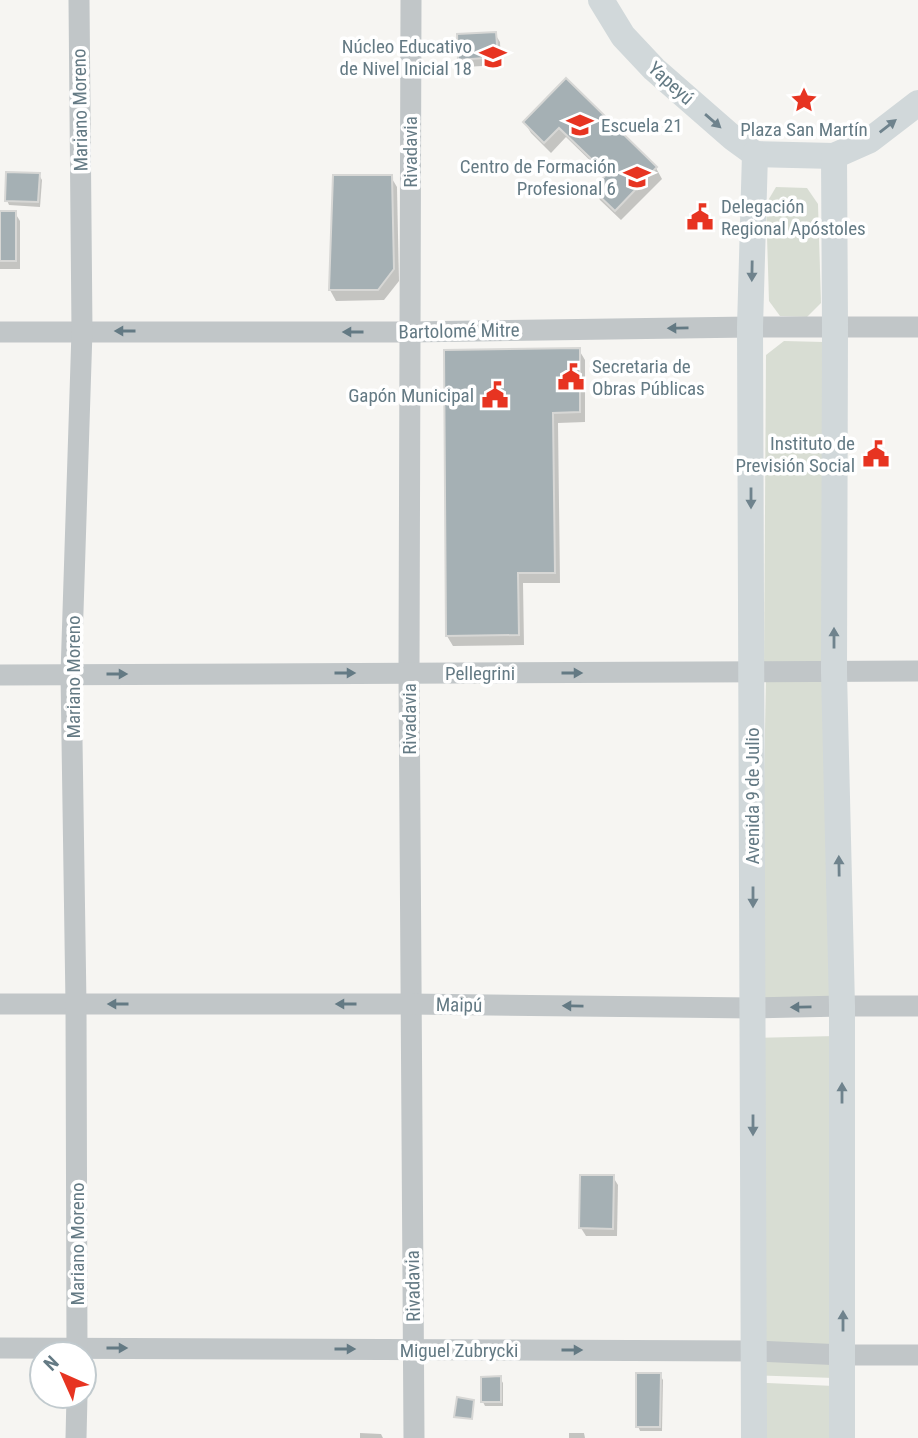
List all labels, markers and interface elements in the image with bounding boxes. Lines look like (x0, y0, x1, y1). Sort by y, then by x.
place label: Núcleo Educativo de Nivel Inicial 18 (340, 35, 472, 80)
school or university icon: Núcleo Educativo de Nivel Inicial 18 (478, 42, 508, 72)
street label: Mariano Moreno (67, 48, 93, 172)
street label: Yapeyú (643, 57, 699, 109)
place icon: Plaza San Martín (789, 85, 819, 115)
school or university icon: Escuela 21 (565, 110, 595, 140)
one-way arrow (704, 113, 722, 129)
place label: Escuela 21 (601, 114, 683, 137)
street label: Rivadavia (399, 116, 422, 188)
place label: Plaza San Martín (740, 118, 868, 141)
one-way arrow (879, 120, 897, 134)
place label: Centro de Formación Profesional 6 (460, 155, 616, 200)
school or university icon: Centro de Formación Profesional 6 (622, 162, 652, 192)
place label: Delegación Regional Apóstoles (721, 195, 866, 240)
public building icon: Delegación Regional Apóstoles (685, 202, 715, 232)
one-way arrow (746, 260, 757, 282)
street label: Bartolomé Mitre (398, 318, 520, 344)
one-way arrow (667, 322, 689, 334)
one-way arrow (114, 325, 136, 337)
one-way arrow (342, 326, 364, 338)
place label: Secretaria de Obras Públicas (592, 355, 705, 400)
public building icon: Secretaria de Obras Públicas (556, 362, 586, 392)
public building icon: Gapón Municipal (480, 380, 510, 410)
place label: Gapón Municipal (348, 384, 474, 407)
place label: Instituto de Previsión Social (735, 432, 855, 477)
public building icon: Instituto de Previsión Social (861, 439, 891, 469)
one-way arrow (745, 488, 757, 510)
street label: Mariano Moreno (62, 616, 85, 738)
one-way arrow (829, 627, 840, 649)
street label: Pellegrini (445, 662, 515, 685)
one-way arrow (334, 667, 356, 679)
one-way arrow (561, 667, 583, 678)
one-way arrow (106, 668, 128, 680)
street label: Rivadavia (398, 683, 421, 755)
street label: Avenida 9 de Julio (741, 728, 764, 864)
one-way arrow (833, 855, 845, 877)
one-way arrow (747, 887, 759, 909)
street label: Maipú (436, 993, 482, 1017)
one-way arrow (107, 998, 129, 1010)
one-way arrow (335, 998, 357, 1010)
one-way arrow (562, 1000, 584, 1012)
one-way arrow (790, 1001, 812, 1012)
one-way arrow (836, 1082, 848, 1104)
one-way arrow (747, 1114, 759, 1136)
street label: Mariano Moreno (66, 1183, 89, 1305)
street label: Rivadavia (401, 1250, 425, 1322)
one-way arrow (837, 1310, 849, 1332)
street label: Miguel Zubrycki (400, 1339, 518, 1362)
north arrow (28, 1340, 98, 1410)
one-way arrow (106, 1342, 128, 1354)
one-way arrow (334, 1343, 356, 1355)
one-way arrow (561, 1344, 583, 1356)
text: N (39, 1351, 64, 1376)

